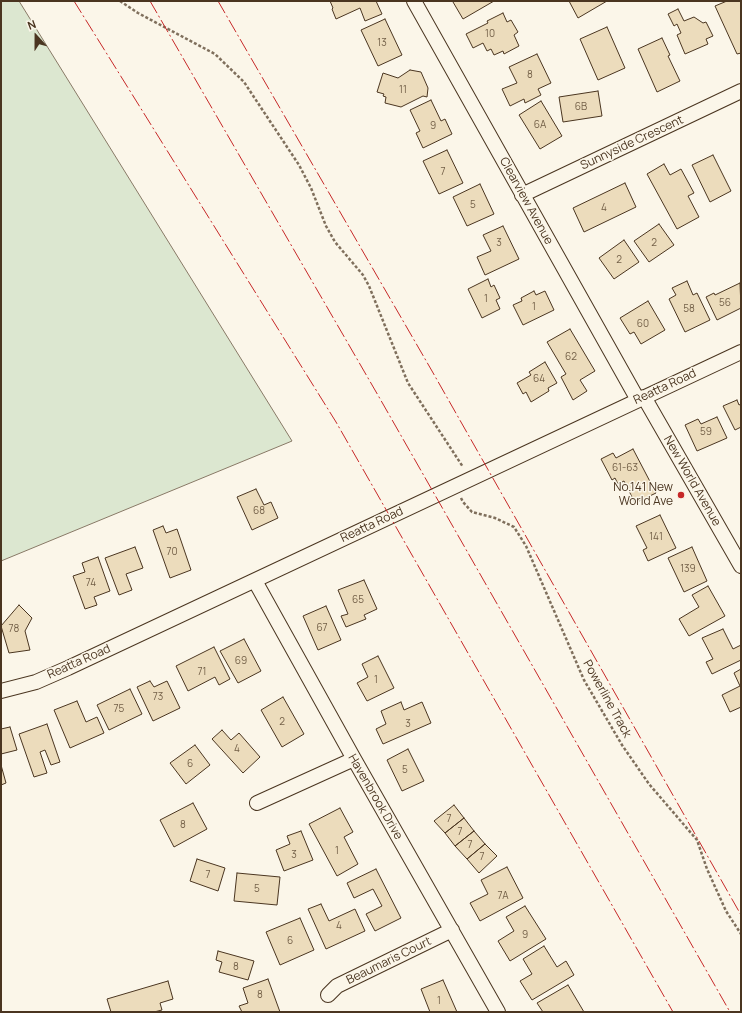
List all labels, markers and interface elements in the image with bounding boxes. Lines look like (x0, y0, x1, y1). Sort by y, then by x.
north arrow (16, 16, 56, 56)
text: N (25, 16, 38, 33)
house number: 10 (485, 28, 495, 40)
house number: 13 (377, 37, 387, 49)
house number: 8 (527, 69, 533, 81)
house number: 11 (399, 84, 407, 96)
house number: 6B (575, 101, 587, 113)
street label: Sunnyside Crescent (578, 113, 686, 173)
house number: 6A (534, 119, 546, 131)
house number: 9 (430, 120, 436, 132)
street label: Clearview Avenue (496, 155, 556, 247)
house number: 7 (440, 166, 446, 178)
house number: 5 (470, 199, 476, 211)
house number: 4 (601, 202, 607, 214)
house number: 3 (496, 237, 502, 249)
house number: 2 (651, 237, 657, 249)
house number: 2 (616, 254, 622, 266)
house number: 1 (484, 293, 488, 305)
house number: 56 (719, 297, 731, 309)
house number: 1 (532, 301, 536, 313)
house number: 58 (683, 303, 695, 315)
house number: 60 (637, 318, 649, 330)
house number: 62 (565, 351, 577, 363)
street label: Reatta Road (631, 366, 699, 408)
house number: 64 (533, 373, 545, 385)
house number: 59 (700, 426, 712, 438)
street label: New World Avenue (660, 433, 724, 529)
house number: 61-63 (612, 462, 638, 474)
place label: No.141 New World Ave (613, 481, 673, 509)
marker: No.141 New World Ave (676, 490, 686, 500)
street label: Reatta Road (338, 504, 406, 546)
house number: 68 (253, 505, 265, 517)
house number: 141 (649, 531, 663, 543)
house number: 70 (166, 546, 178, 558)
house number: 139 (680, 563, 696, 575)
house number: 74 (86, 577, 96, 589)
house number: 65 (352, 594, 364, 606)
house number: 67 (316, 622, 328, 634)
house number: 78 (9, 623, 19, 635)
street label: Reatta Road (45, 642, 113, 682)
house number: 69 (235, 655, 247, 667)
street label: Powerline Track (580, 658, 634, 740)
house number: 71 (198, 666, 206, 678)
house number: 1 (374, 674, 378, 686)
house number: 73 (153, 691, 163, 703)
house number: 75 (114, 703, 124, 715)
house number: 2 (279, 716, 285, 728)
house number: 3 (405, 718, 411, 730)
house number: 4 (234, 743, 240, 755)
street label: Havenbrook Drive (345, 752, 405, 842)
house number: 6 (187, 758, 193, 770)
house number: 5 (402, 764, 408, 776)
house number: 7 (446, 813, 452, 825)
house number: 8 (180, 819, 186, 831)
house number: 7 (457, 826, 463, 838)
house number: 7 (467, 839, 473, 851)
house number: 1 (335, 845, 339, 857)
house number: 3 (291, 849, 297, 861)
house number: 7 (479, 851, 485, 863)
house number: 7 (205, 869, 211, 881)
house number: 5 (254, 883, 260, 895)
house number: 7A (498, 890, 508, 902)
house number: 4 (336, 920, 342, 932)
house number: 9 (522, 929, 528, 941)
street label: Beaumaris Court (344, 934, 434, 988)
house number: 6 (287, 935, 293, 947)
house number: 8 (233, 961, 239, 973)
house number: 8 (257, 989, 263, 1001)
house number: 1 (437, 995, 441, 1007)

